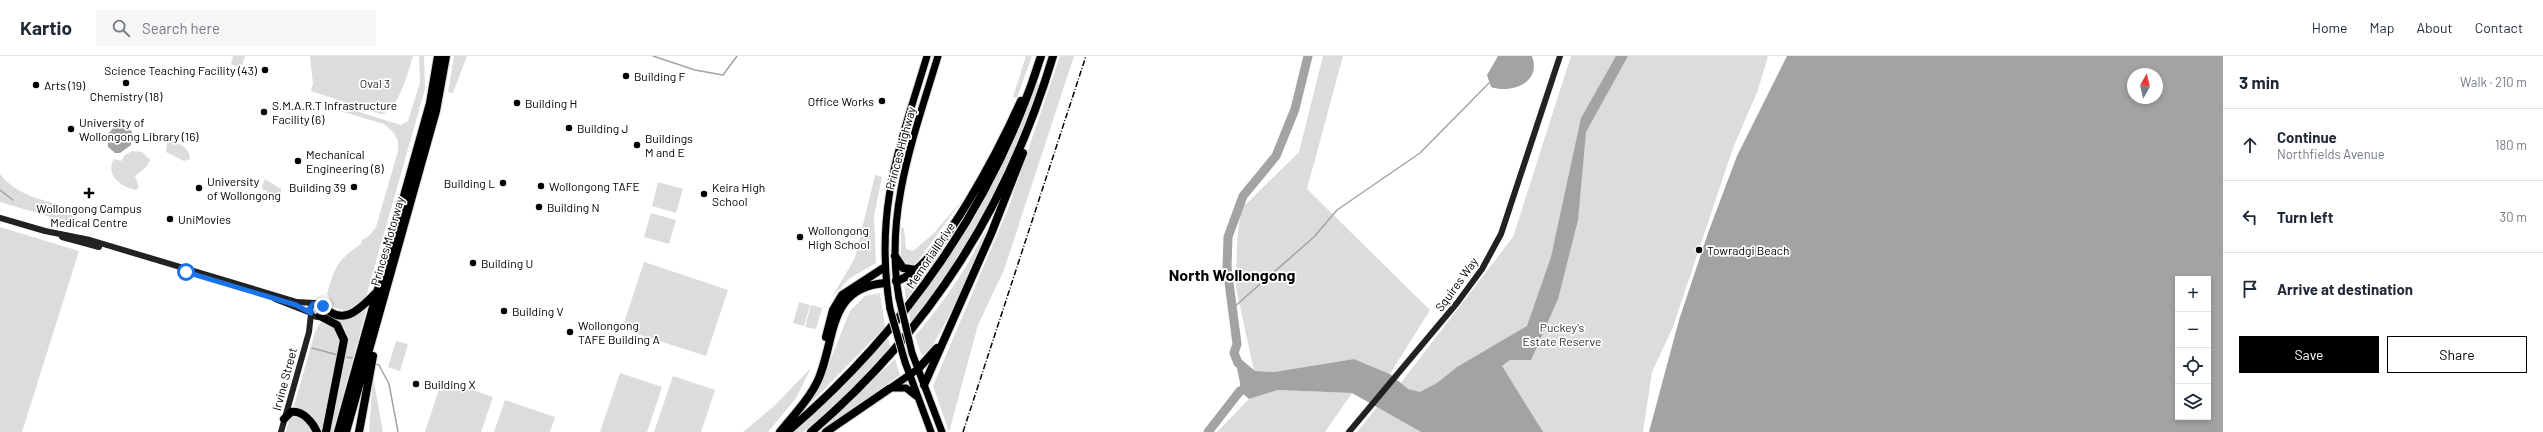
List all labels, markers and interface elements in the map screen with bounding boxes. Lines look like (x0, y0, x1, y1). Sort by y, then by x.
search box (96, 10, 376, 46)
text: Kartio (20, 16, 72, 39)
icon: search (110, 17, 132, 39)
text: Search here (142, 19, 220, 37)
text: Home (2312, 19, 2348, 36)
text: Map (2370, 19, 2394, 36)
text: About (2416, 19, 2453, 36)
text: Contact (2475, 19, 2523, 36)
place label: Science Teaching Facility (43) (104, 63, 258, 77)
marker: Science Teaching Facility (43) (260, 65, 270, 75)
north arrow (2127, 68, 2163, 104)
place label: Building F (634, 69, 686, 83)
marker: Building F (621, 71, 631, 81)
text: 3 min (2239, 72, 2279, 92)
text: Walk · 210 m (2460, 74, 2527, 90)
park label: Oval 3 (360, 76, 390, 90)
place label: Arts (19) (44, 78, 86, 92)
marker: Chemistry (18) (121, 78, 131, 88)
marker: Arts (19) (31, 80, 41, 90)
place label: Chemistry (18) (90, 89, 163, 103)
place label: Office Works (808, 94, 874, 108)
place label: Building H (525, 96, 577, 110)
marker: Office Works (877, 96, 887, 106)
place label: S.M.A.R.T Infrastructure Facility (6) (272, 98, 397, 126)
marker: Building H (512, 98, 522, 108)
street label: Princes Highway (882, 105, 918, 191)
marker: S.M.A.R.T Infrastructure Facility (6) (259, 107, 269, 117)
place label: University of Wollongong Library (16) (79, 115, 199, 143)
place label: Building J (577, 121, 628, 135)
marker: Building J (564, 123, 574, 133)
marker: University of Wollongong Library (16) (66, 124, 76, 134)
text: Continue (2277, 128, 2337, 146)
place label: Buildings M and E (645, 131, 693, 159)
icon: ahead (2239, 134, 2261, 156)
text: 180 m (2495, 137, 2527, 153)
marker: Buildings M and E (632, 140, 642, 150)
text: Northfields Avenue (2277, 146, 2385, 162)
place label: Mechanical Engineering (8) (306, 147, 384, 175)
marker: Mechanical Engineering (8) (293, 156, 303, 166)
place label: University of Wollongong (207, 174, 281, 202)
place label: Building L (444, 176, 495, 190)
marker: Building L (498, 178, 508, 188)
place label: Wollongong TAFE (549, 179, 640, 193)
place label: Building 39 (289, 180, 346, 194)
place label: Keira High School (712, 180, 765, 208)
marker: Wollongong TAFE (536, 181, 546, 191)
marker: Building 39 (349, 182, 359, 192)
marker: University of Wollongong (194, 183, 204, 193)
marker: Wollongong Campus Medical Centre (83, 187, 95, 199)
marker: Keira High School (699, 189, 709, 199)
street label: Princes Motorway (368, 194, 407, 287)
place label: Building N (547, 200, 600, 214)
place label: Wollongong Campus Medical Centre (36, 201, 142, 229)
marker: Building N (534, 202, 544, 212)
icon: left (2239, 206, 2261, 228)
text: Turn left (2277, 208, 2333, 226)
text: 30 m (2500, 209, 2527, 225)
place label: UniMovies (178, 212, 231, 226)
marker: UniMovies (165, 214, 175, 224)
street label: Memorial Drive (903, 219, 957, 291)
place label: Wollongong High School (808, 223, 870, 251)
marker: Wollongong High School (795, 232, 805, 242)
place label: Towradgi Beach (1707, 243, 1790, 257)
marker: Towradgi Beach (1694, 245, 1704, 255)
street label: Squires Way (1432, 254, 1481, 314)
place label: Building U (481, 256, 533, 270)
marker: Building U (468, 258, 478, 268)
route start (177, 263, 195, 281)
district label: North Wollongong (1169, 265, 1295, 284)
map controls (2175, 276, 2211, 420)
button: + (2175, 276, 2211, 312)
icon: arrive (2239, 278, 2261, 300)
text: Arrive at destination (2277, 280, 2413, 298)
route end (314, 297, 332, 315)
place label: Building V (512, 304, 564, 318)
marker: Building V (499, 306, 509, 316)
button: − (2175, 312, 2211, 348)
place label: Wollongong TAFE Building A (578, 318, 660, 346)
park label: Puckey's Estate Reserve (1523, 320, 1601, 348)
marker: Wollongong TAFE Building A (565, 327, 575, 337)
button: Save (2239, 336, 2379, 373)
button: Share (2387, 336, 2527, 373)
street label: Irvine Street (269, 346, 299, 412)
button: locate (2175, 348, 2211, 384)
place label: Building X (424, 377, 476, 391)
marker: Building X (411, 379, 421, 389)
button: layers (2175, 384, 2211, 420)

